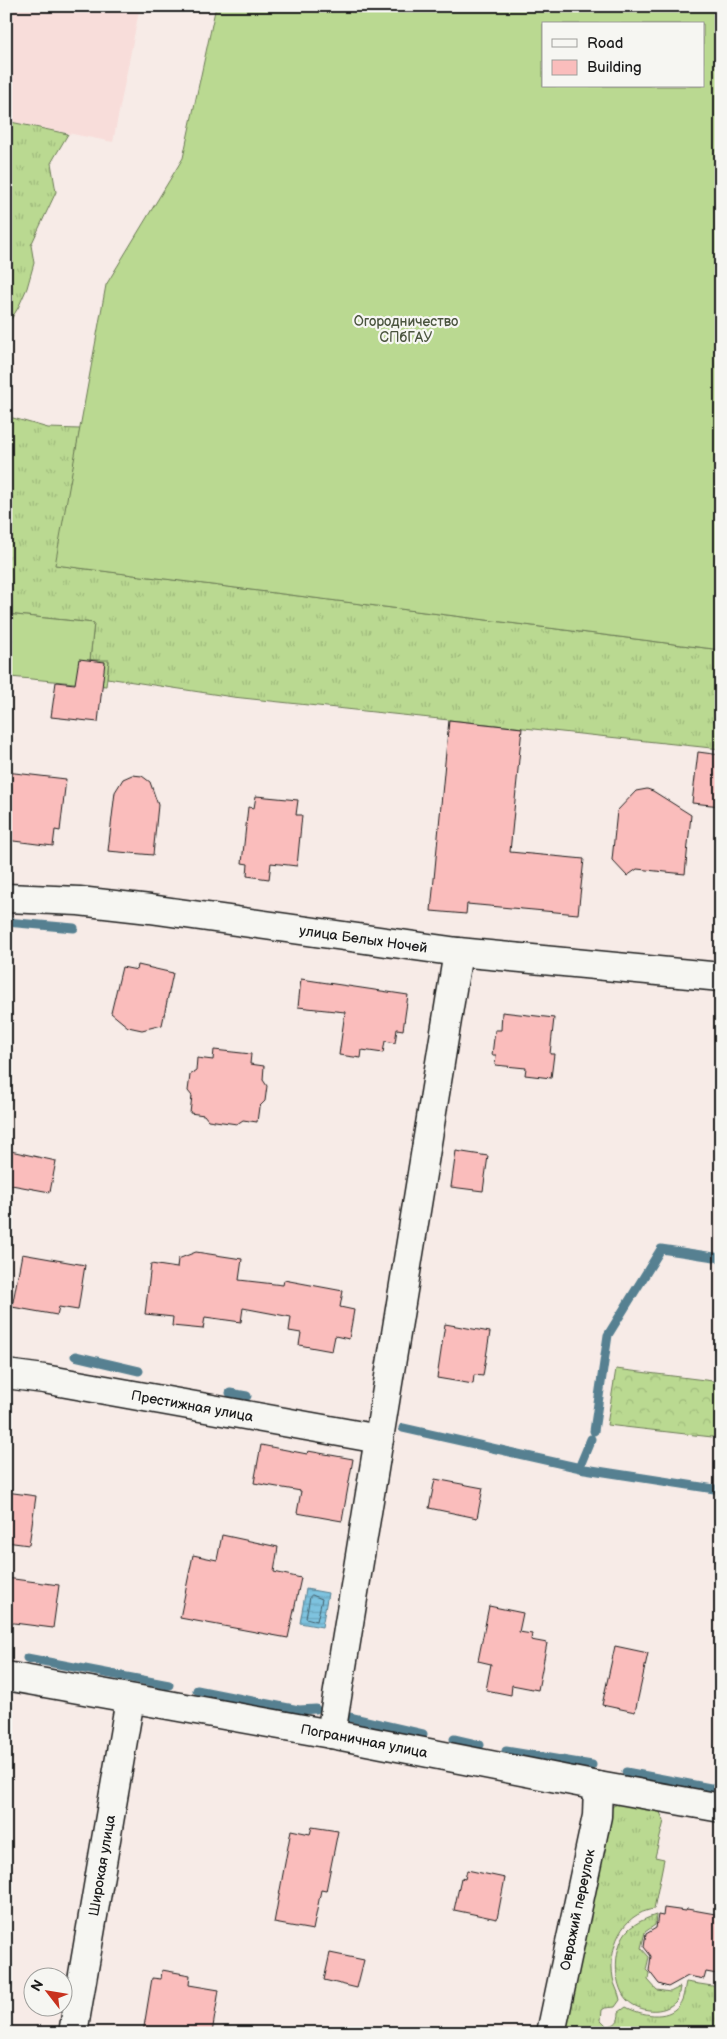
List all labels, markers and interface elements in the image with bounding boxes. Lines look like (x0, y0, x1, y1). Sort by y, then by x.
legend (542, 22, 704, 88)
text: Road (587, 34, 623, 53)
text: Building (587, 58, 642, 77)
park label: Огородничество СПбГАУ (354, 313, 458, 346)
street label: улица Белых Ночей (298, 922, 428, 957)
street label: Престижная улица (130, 1387, 255, 1425)
street label: Пограничная улица (299, 1721, 430, 1762)
street label: Широкая улица (85, 1813, 119, 1917)
street label: Овражий переулок (556, 1847, 599, 1972)
north arrow (22, 1966, 72, 2016)
text: N (27, 1977, 47, 1994)

